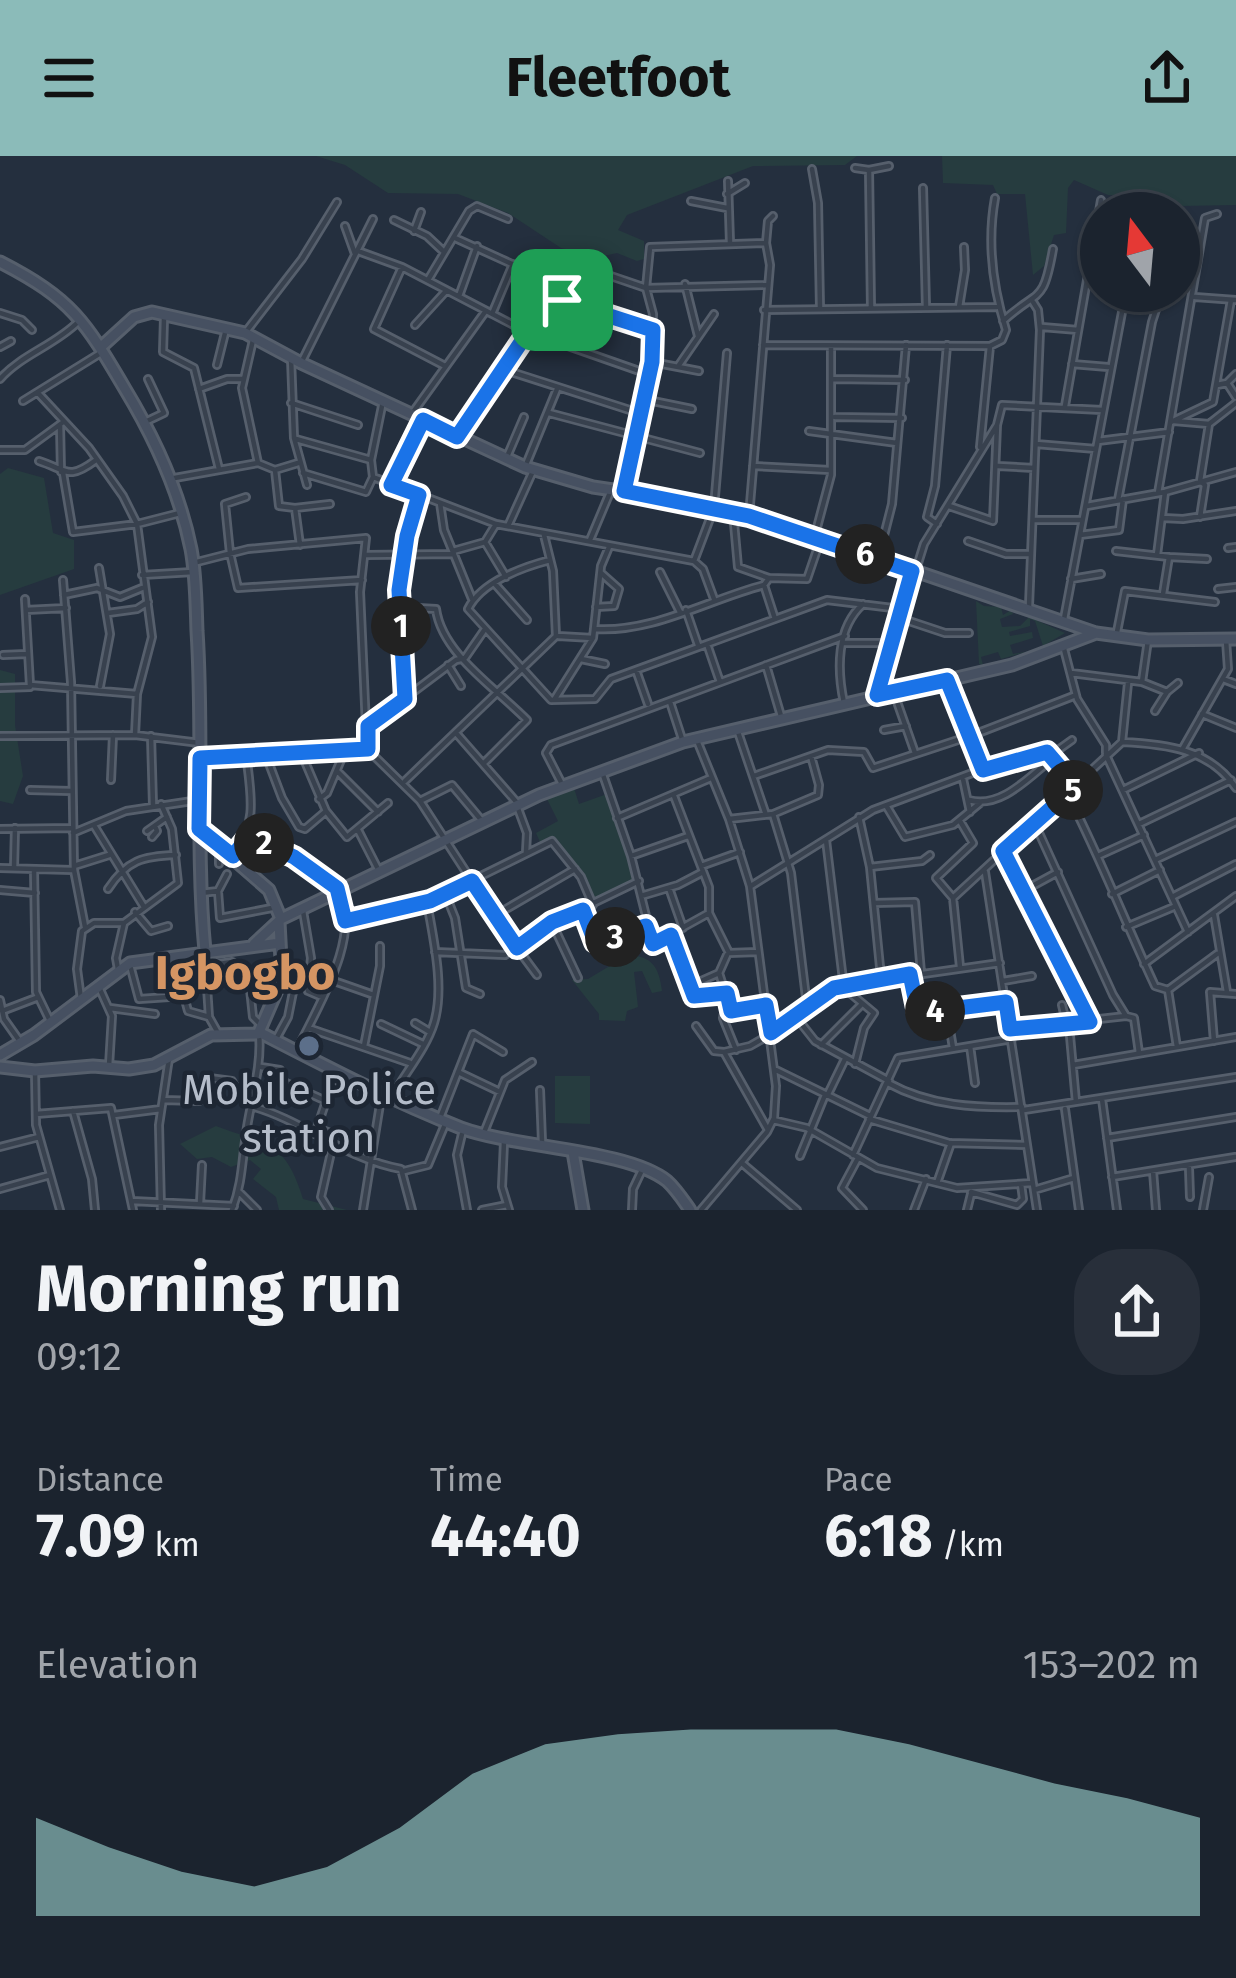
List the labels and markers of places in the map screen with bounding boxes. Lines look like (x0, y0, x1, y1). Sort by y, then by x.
pin (511, 249, 613, 351)
pin: 6 (835, 524, 895, 584)
pin: 1 (371, 596, 431, 656)
pin: 5 (1043, 760, 1103, 820)
pin: 2 (234, 813, 294, 873)
pin: 3 (585, 907, 645, 967)
pin: 4 (905, 981, 965, 1041)
marker: Mobile Police station (296, 1033, 322, 1059)
place label: Mobile Police station (182, 1065, 436, 1163)

